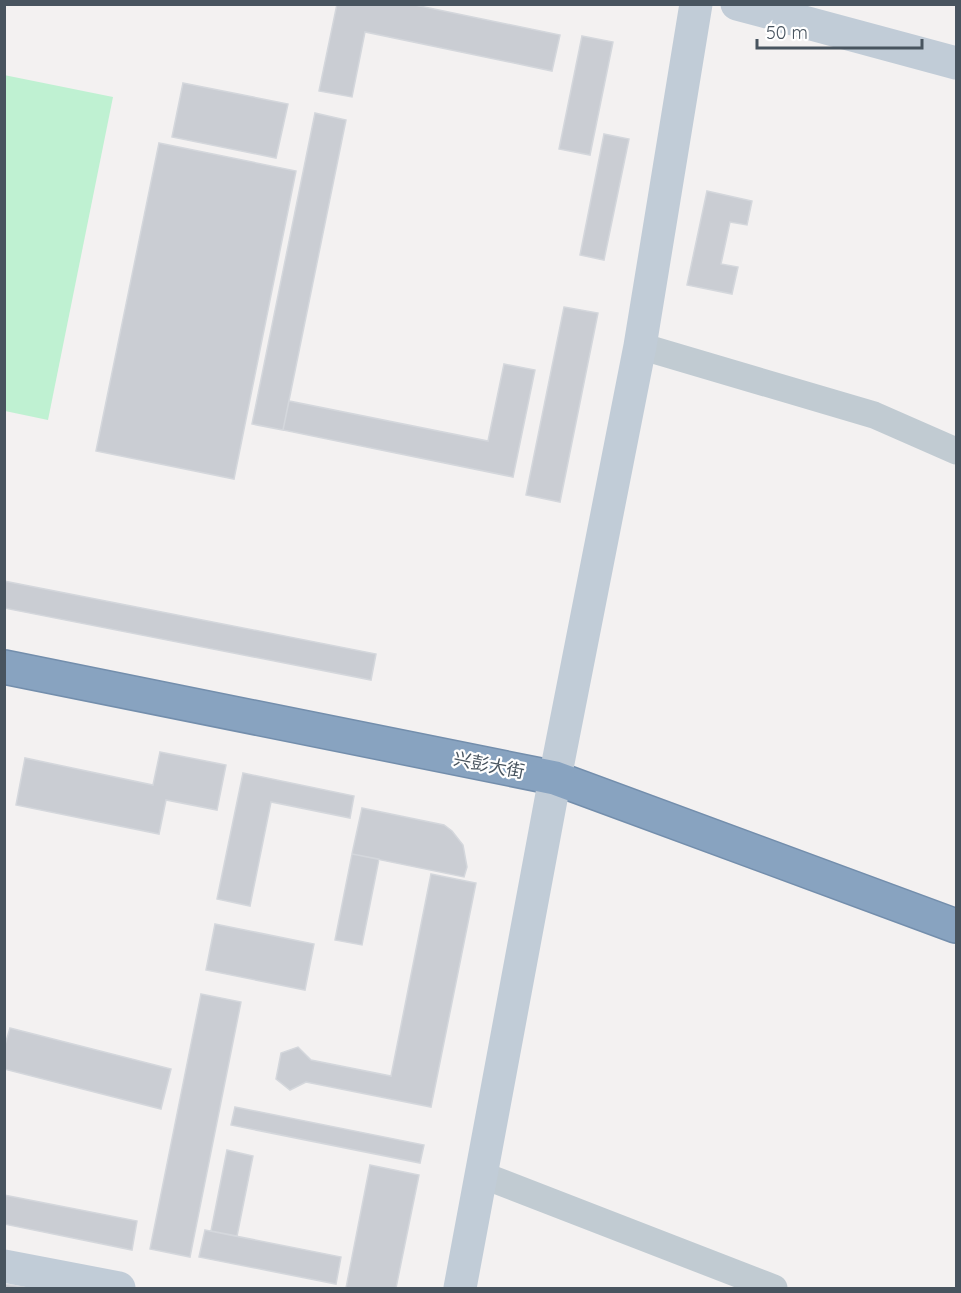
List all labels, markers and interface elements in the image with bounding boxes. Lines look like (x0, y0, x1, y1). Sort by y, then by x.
scale bar (757, 12, 922, 50)
text: 50 m (766, 21, 808, 44)
street label: 兴彭大街 (451, 747, 527, 783)

